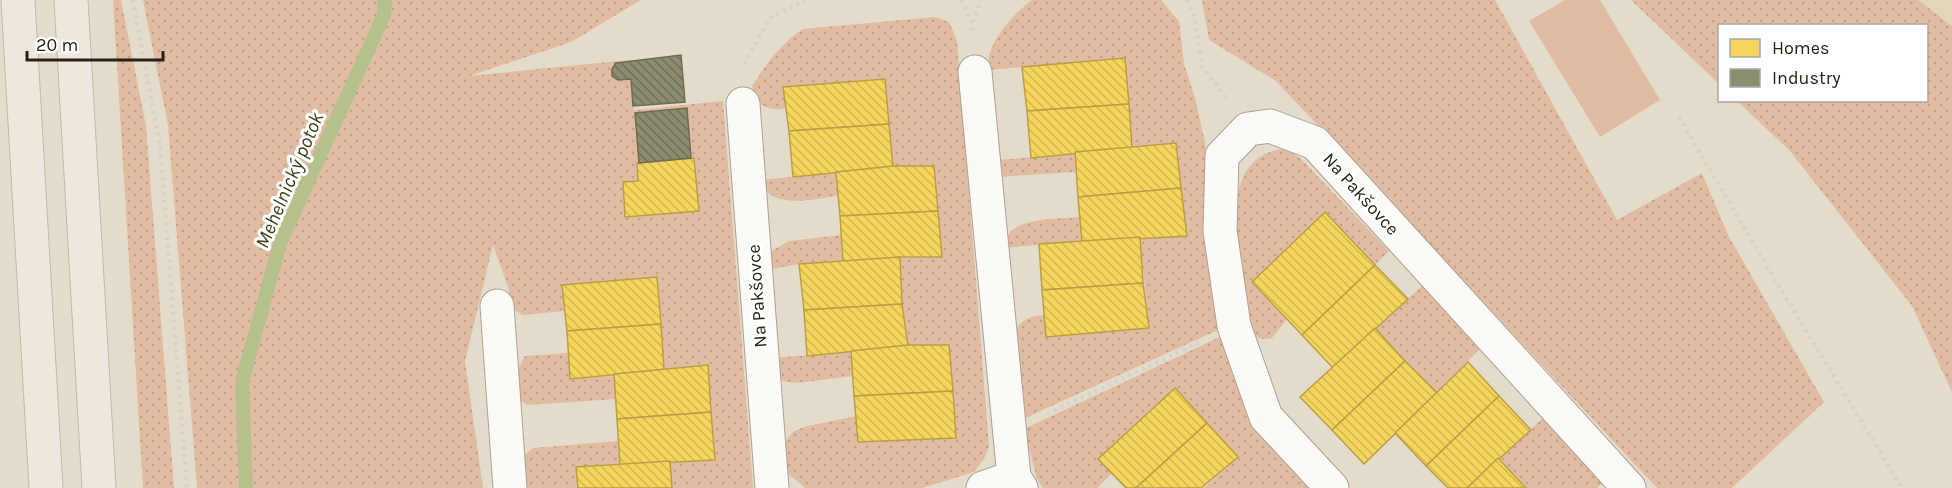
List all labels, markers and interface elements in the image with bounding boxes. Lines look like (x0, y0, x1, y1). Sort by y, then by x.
scale bar (27, 24, 164, 62)
legend (1718, 24, 1928, 102)
text: 20 m (36, 34, 78, 56)
text: Homes (1772, 37, 1829, 59)
text: Industry (1772, 67, 1841, 89)
water label: Mehelnický potok (250, 108, 329, 252)
street label: Na Pakšovce (1318, 148, 1404, 240)
street label: Na Pakšovce (742, 244, 772, 348)

